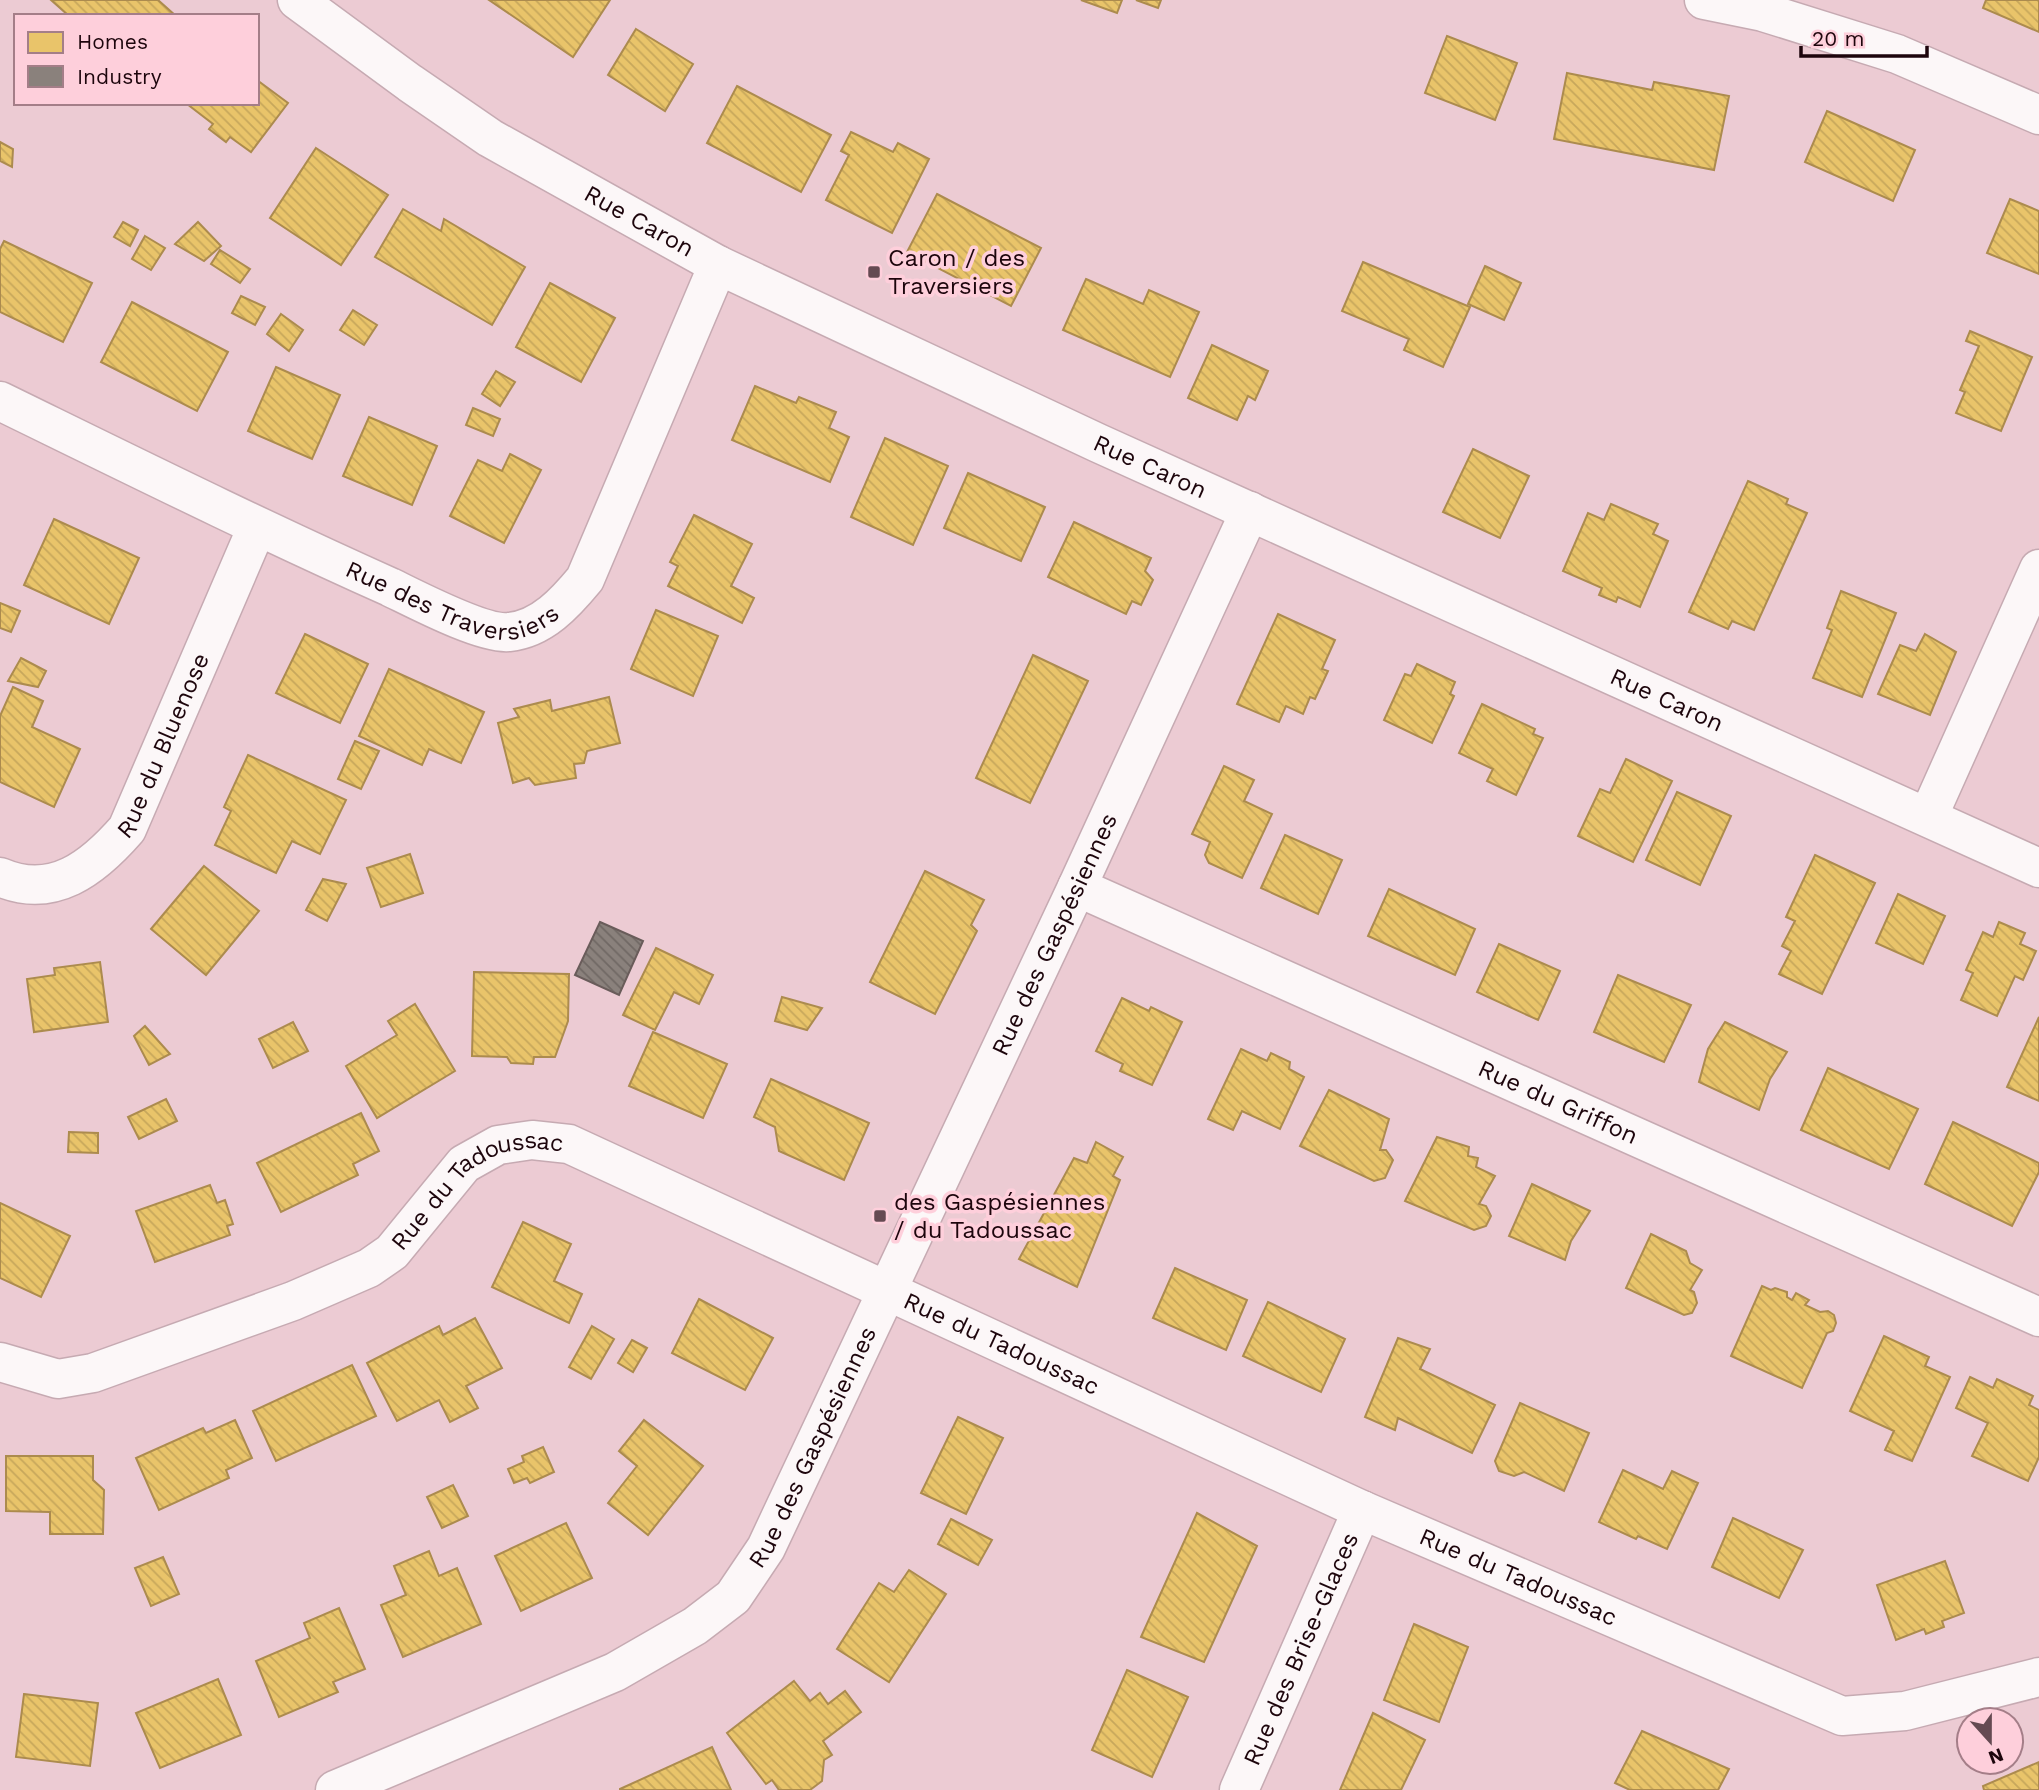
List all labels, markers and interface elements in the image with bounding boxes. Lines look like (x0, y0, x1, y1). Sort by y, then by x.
legend (14, 14, 259, 105)
scale bar (1801, 14, 1927, 58)
text: 20 m (1812, 26, 1864, 51)
text: Homes (77, 29, 148, 54)
text: Industry (77, 64, 162, 89)
street label: Rue Caron (579, 179, 699, 263)
place label: Caron / des Traversiers (888, 244, 1025, 300)
marker: Caron / des Traversiers (866, 264, 882, 280)
street label: Rue Caron (1089, 429, 1211, 504)
street label: Rue des Traversiers (341, 555, 565, 646)
street label: Rue du Bluenose (111, 649, 215, 844)
street label: Rue Caron (1606, 662, 1728, 738)
street label: Rue des Gaspésiennes (986, 809, 1123, 1060)
street label: Rue du Griffon (1474, 1054, 1642, 1150)
street label: Rue du Tadoussac (385, 1125, 565, 1256)
place label: des Gaspésiennes / du Tadoussac (894, 1188, 1105, 1244)
marker: des Gaspésiennes / du Tadoussac (872, 1208, 888, 1224)
street label: Rue du Tadoussac (899, 1286, 1104, 1401)
street label: Rue des Gaspésiennes (743, 1322, 882, 1573)
street label: Rue du Tadoussac (1415, 1522, 1621, 1632)
street label: Rue des Brise-Glaces (1238, 1528, 1364, 1770)
north arrow (1955, 1706, 2025, 1776)
text: N (1985, 1743, 2007, 1770)

